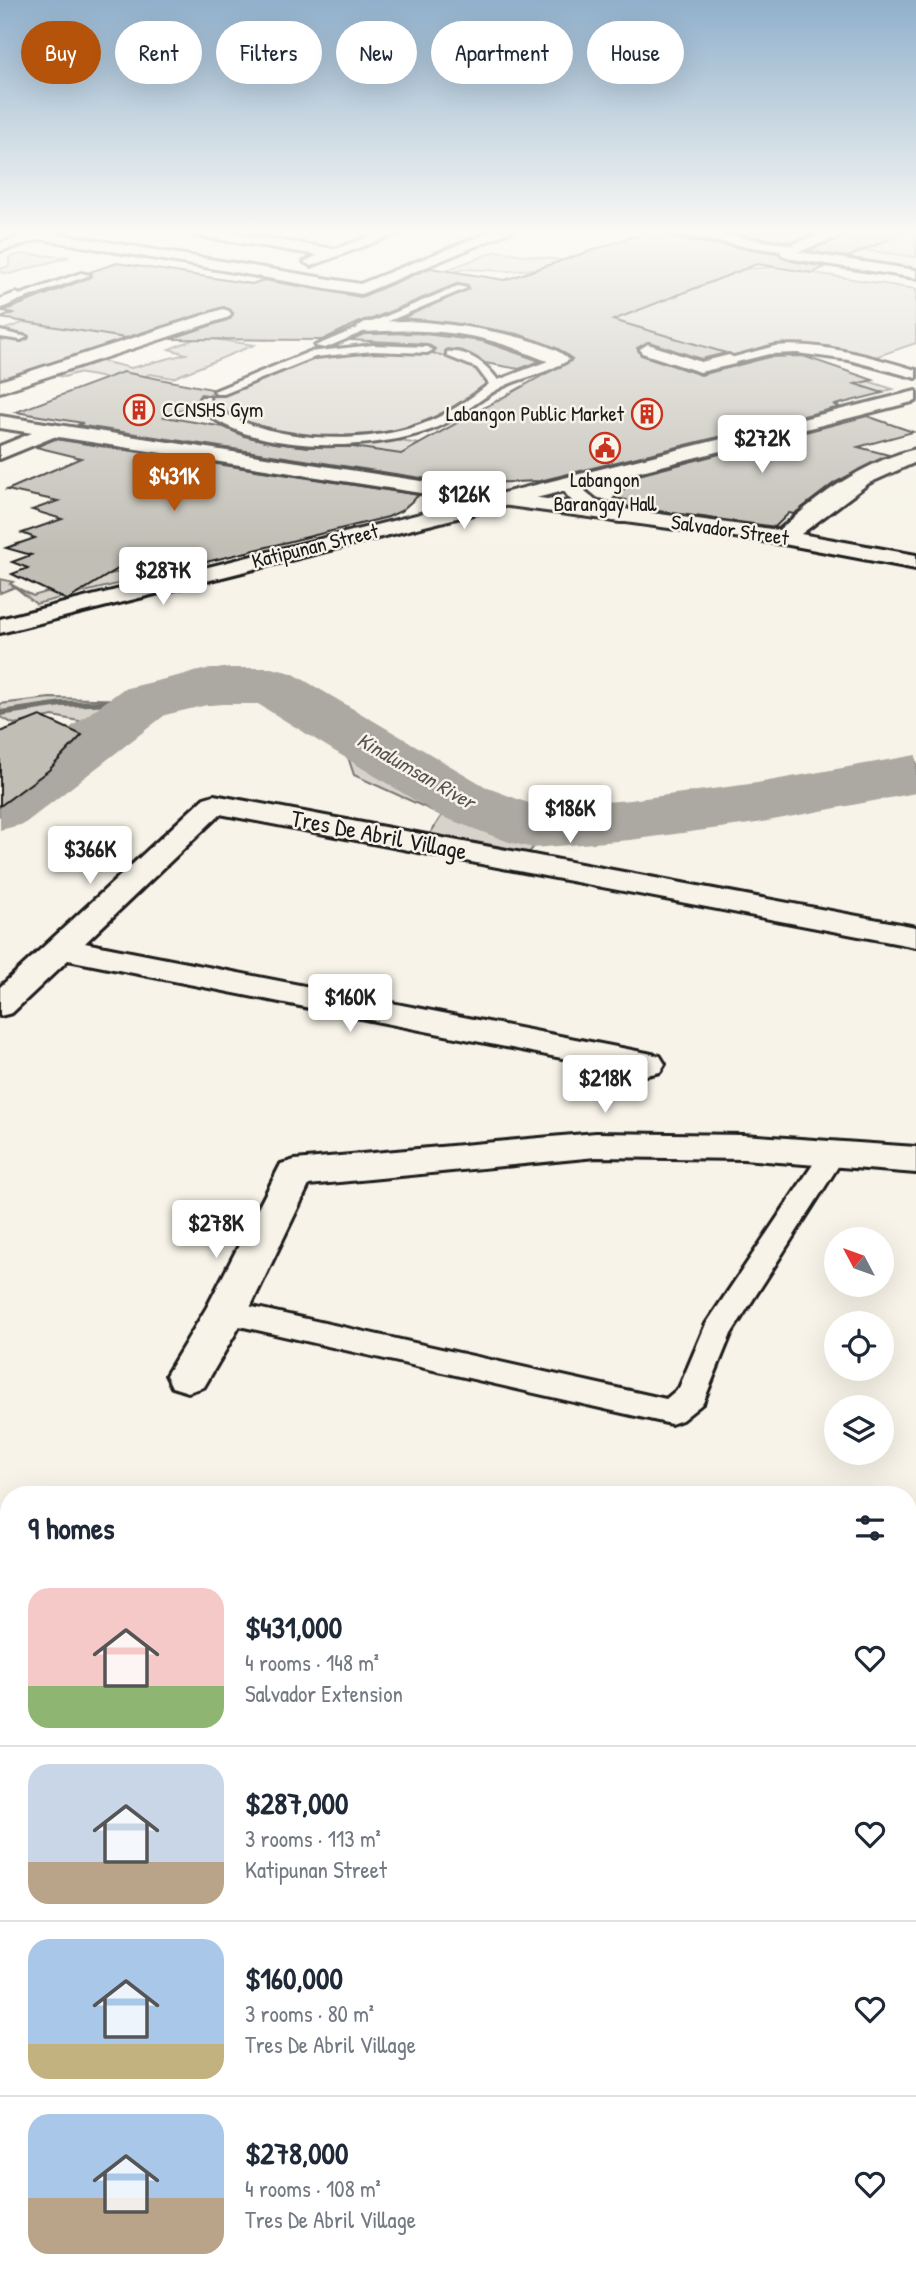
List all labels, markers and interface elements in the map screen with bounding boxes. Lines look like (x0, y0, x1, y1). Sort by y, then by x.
chip: Buy (21, 21, 101, 84)
chip: Rent (115, 21, 202, 84)
chip: Filters (216, 21, 322, 84)
chip: New (336, 21, 417, 84)
chip: Apartment (431, 21, 573, 84)
chip: House (587, 21, 684, 84)
building icon: CCNSHS Gym (122, 393, 156, 427)
place label: CCNSHS Gym (162, 395, 263, 424)
building icon: Labangon Public Market (630, 397, 664, 431)
place label: Labangon Public Market (446, 399, 625, 428)
pin: $272K (713, 416, 811, 475)
text: $272K (734, 422, 790, 453)
public building icon: Labangon Barangay Hall (588, 431, 622, 465)
pin: $431K (125, 454, 223, 513)
text: $431K (149, 460, 199, 491)
place label: Labangon Barangay Hall (553, 465, 657, 518)
pin: $126K (415, 472, 513, 531)
text: $126K (438, 478, 490, 509)
street label: Salvador Street (669, 507, 792, 552)
street label: Katipunan Street (249, 516, 382, 575)
pin: $287K (114, 548, 212, 607)
text: $287K (135, 554, 191, 585)
water label: Kinalumsan River (352, 725, 483, 817)
pin: $186K (521, 786, 619, 845)
text: $186K (544, 792, 596, 823)
street label: Tres De Abril Village (289, 801, 470, 867)
pin: $366K (41, 826, 139, 886)
text: $366K (64, 833, 116, 864)
pin: $160K (301, 974, 399, 1034)
text: $160K (324, 981, 376, 1012)
pin: $218K (556, 1056, 654, 1115)
text: $218K (579, 1062, 631, 1093)
pin: $278K (167, 1200, 265, 1260)
text: $278K (188, 1207, 244, 1238)
north arrow (824, 1227, 894, 1297)
map controls (824, 1227, 894, 1465)
button: locate (824, 1311, 894, 1381)
button: layers (824, 1395, 894, 1465)
text: 9 homes (28, 1508, 115, 1548)
icon: filters (851, 1509, 889, 1547)
text: $431,000 (245, 1607, 342, 1647)
icon: home (84, 1616, 168, 1700)
icon: heart (851, 1639, 889, 1677)
text: 4 rooms · 148 m² (245, 1647, 379, 1678)
text: Salvador Extension (245, 1678, 403, 1709)
text: $287,000 (245, 1783, 348, 1823)
icon: home (84, 1792, 168, 1876)
icon: heart (851, 1815, 889, 1853)
text: 3 rooms · 113 m² (245, 1823, 381, 1854)
text: Katipunan Street (245, 1854, 387, 1885)
text: $160,000 (245, 1958, 343, 1998)
icon: home (84, 1967, 168, 2051)
icon: heart (851, 1990, 889, 2028)
text: 3 rooms · 80 m² (245, 1998, 374, 2029)
text: Tres De Abril Village (245, 2029, 416, 2060)
text: $278,000 (245, 2133, 348, 2173)
icon: home (84, 2142, 168, 2226)
icon: heart (851, 2165, 889, 2203)
text: 4 rooms · 108 m² (245, 2173, 381, 2204)
text: Tres De Abril Village (245, 2204, 416, 2235)

